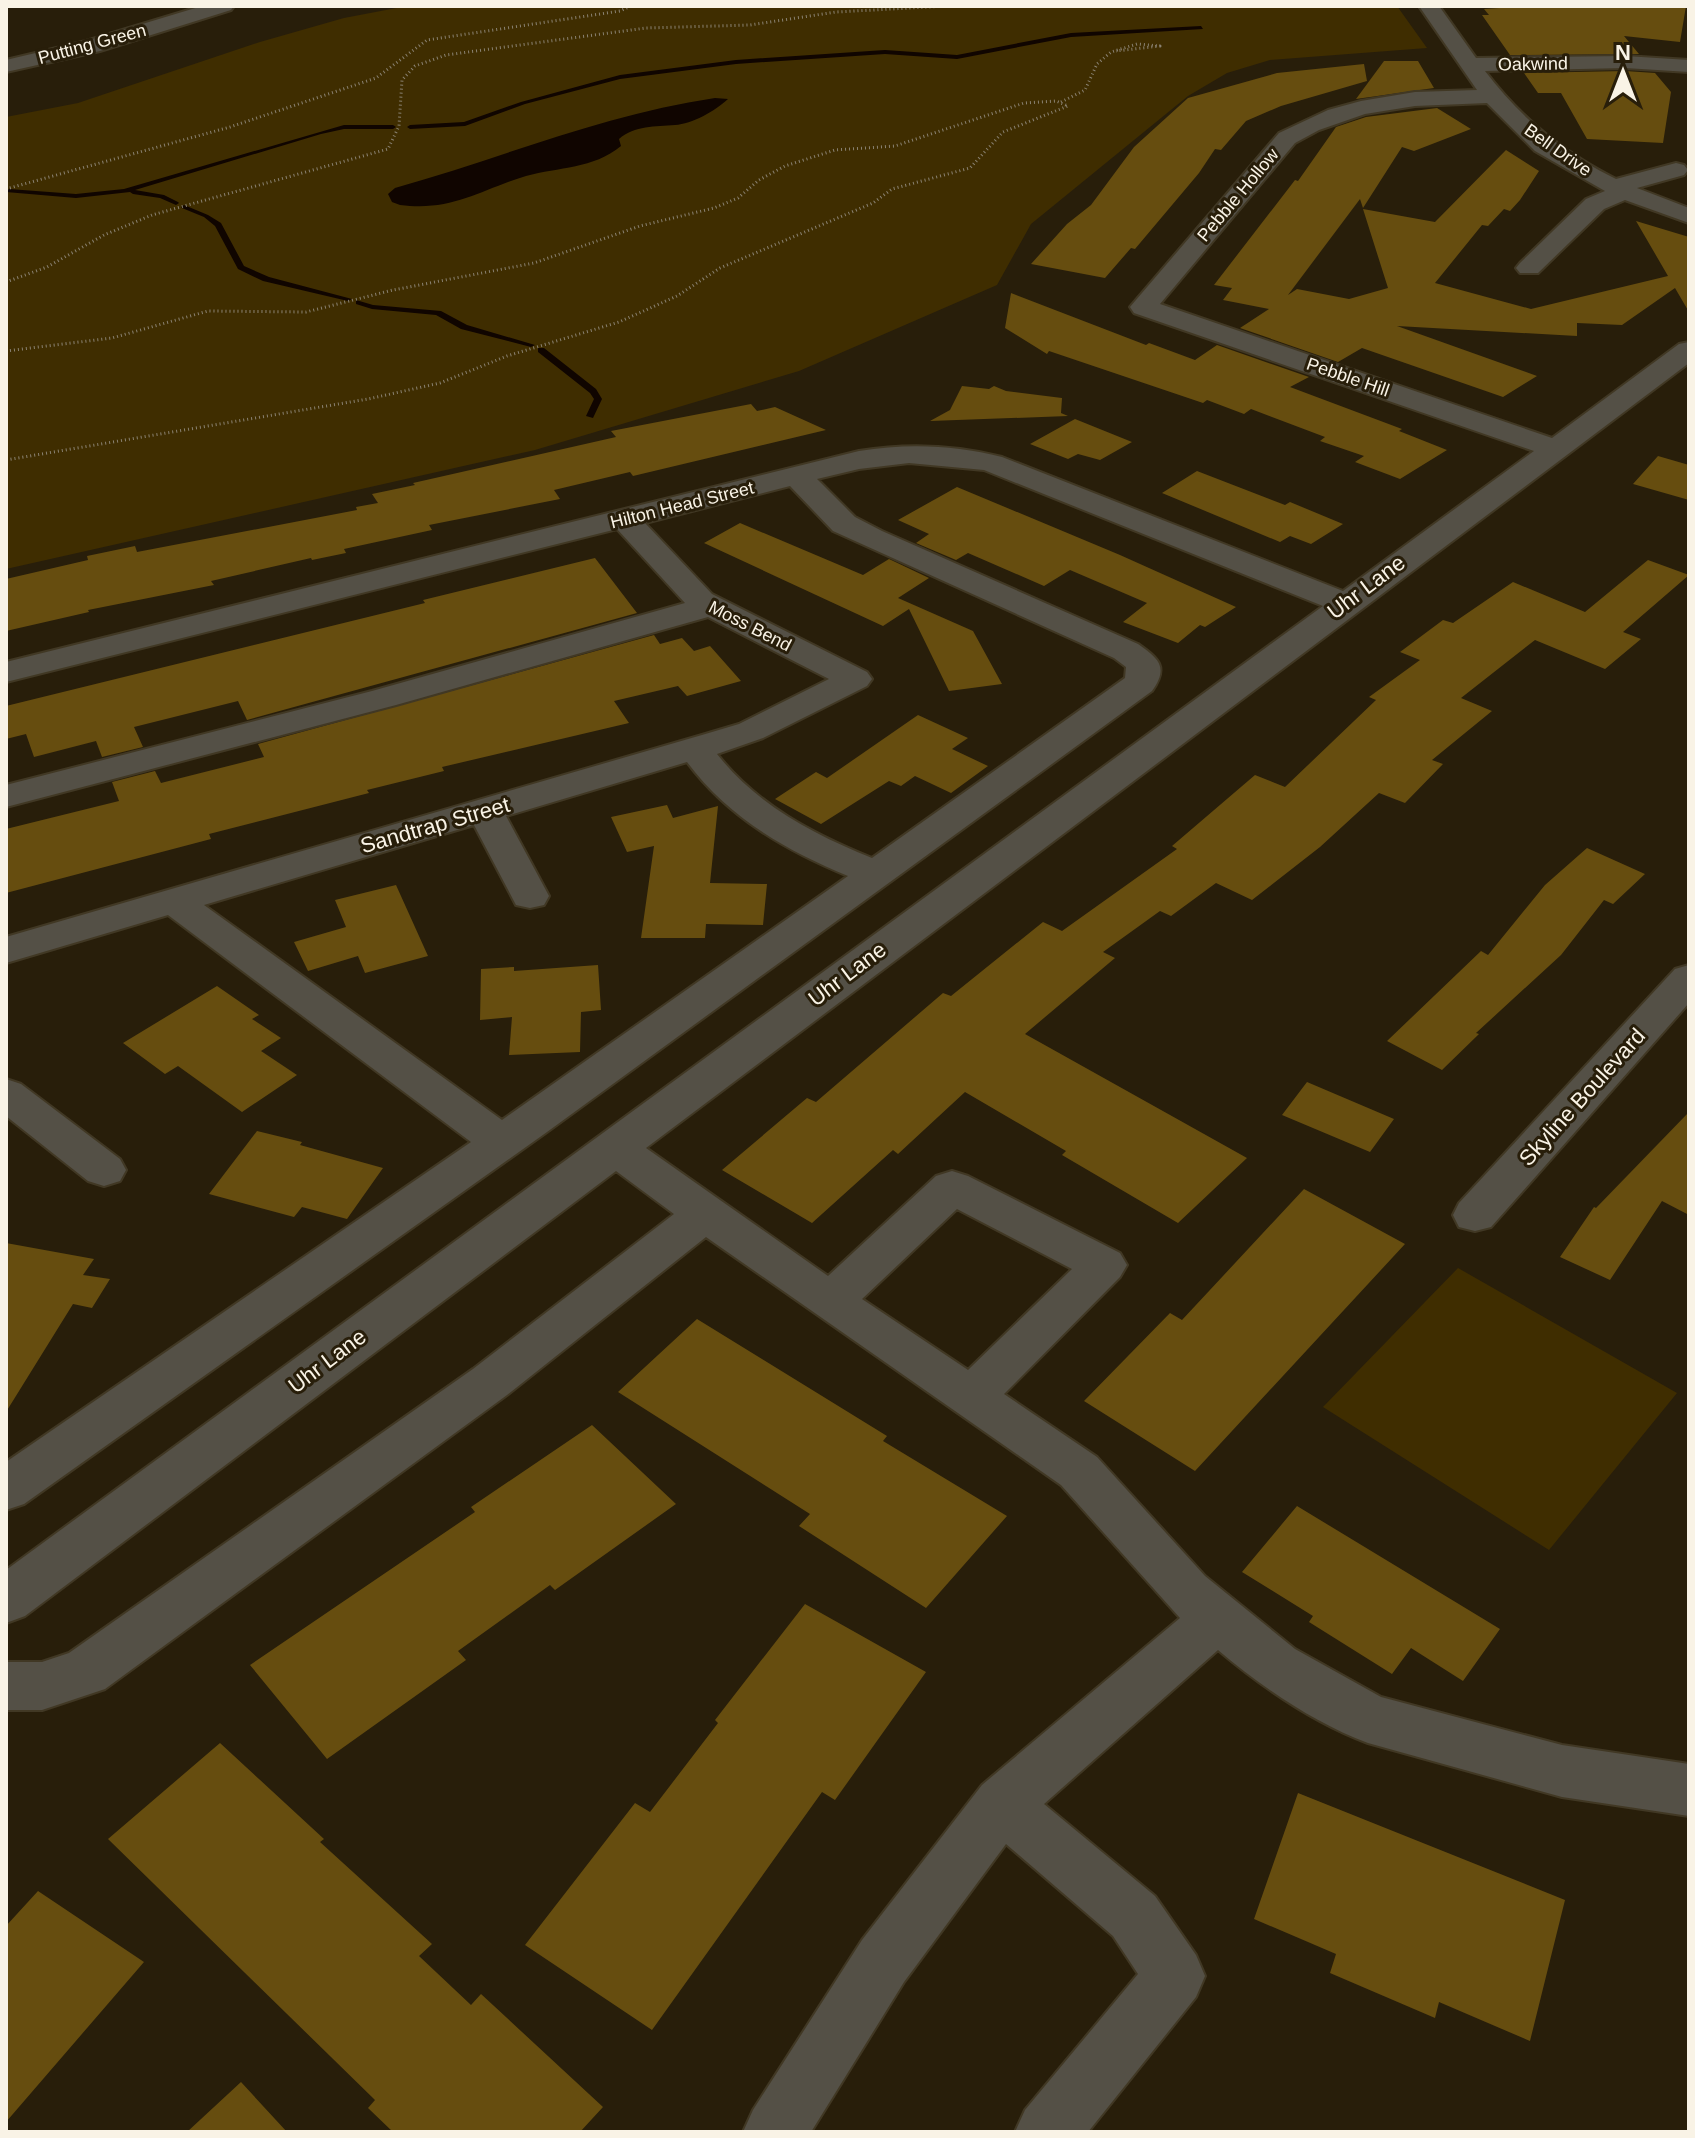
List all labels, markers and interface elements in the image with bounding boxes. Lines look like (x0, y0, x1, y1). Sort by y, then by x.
street label: Putting Green (36, 20, 148, 68)
north arrow (1583, 32, 1663, 112)
text: N (1615, 40, 1631, 65)
street label: Oakwind (1498, 53, 1568, 75)
street label: Bell Drive (1521, 120, 1595, 180)
street label: Pebble Hollow (1193, 144, 1283, 246)
street label: Pebble Hill (1304, 354, 1392, 400)
street label: Hilton Head Street (608, 478, 756, 532)
street label: Uhr Lane (1322, 550, 1410, 624)
street label: Moss Bend (705, 597, 795, 655)
street label: Sandtrap Street (357, 792, 513, 858)
street label: Uhr Lane (803, 937, 891, 1011)
street label: Skyline Boulevard (1514, 1023, 1650, 1171)
street label: Uhr Lane (283, 1324, 371, 1398)

